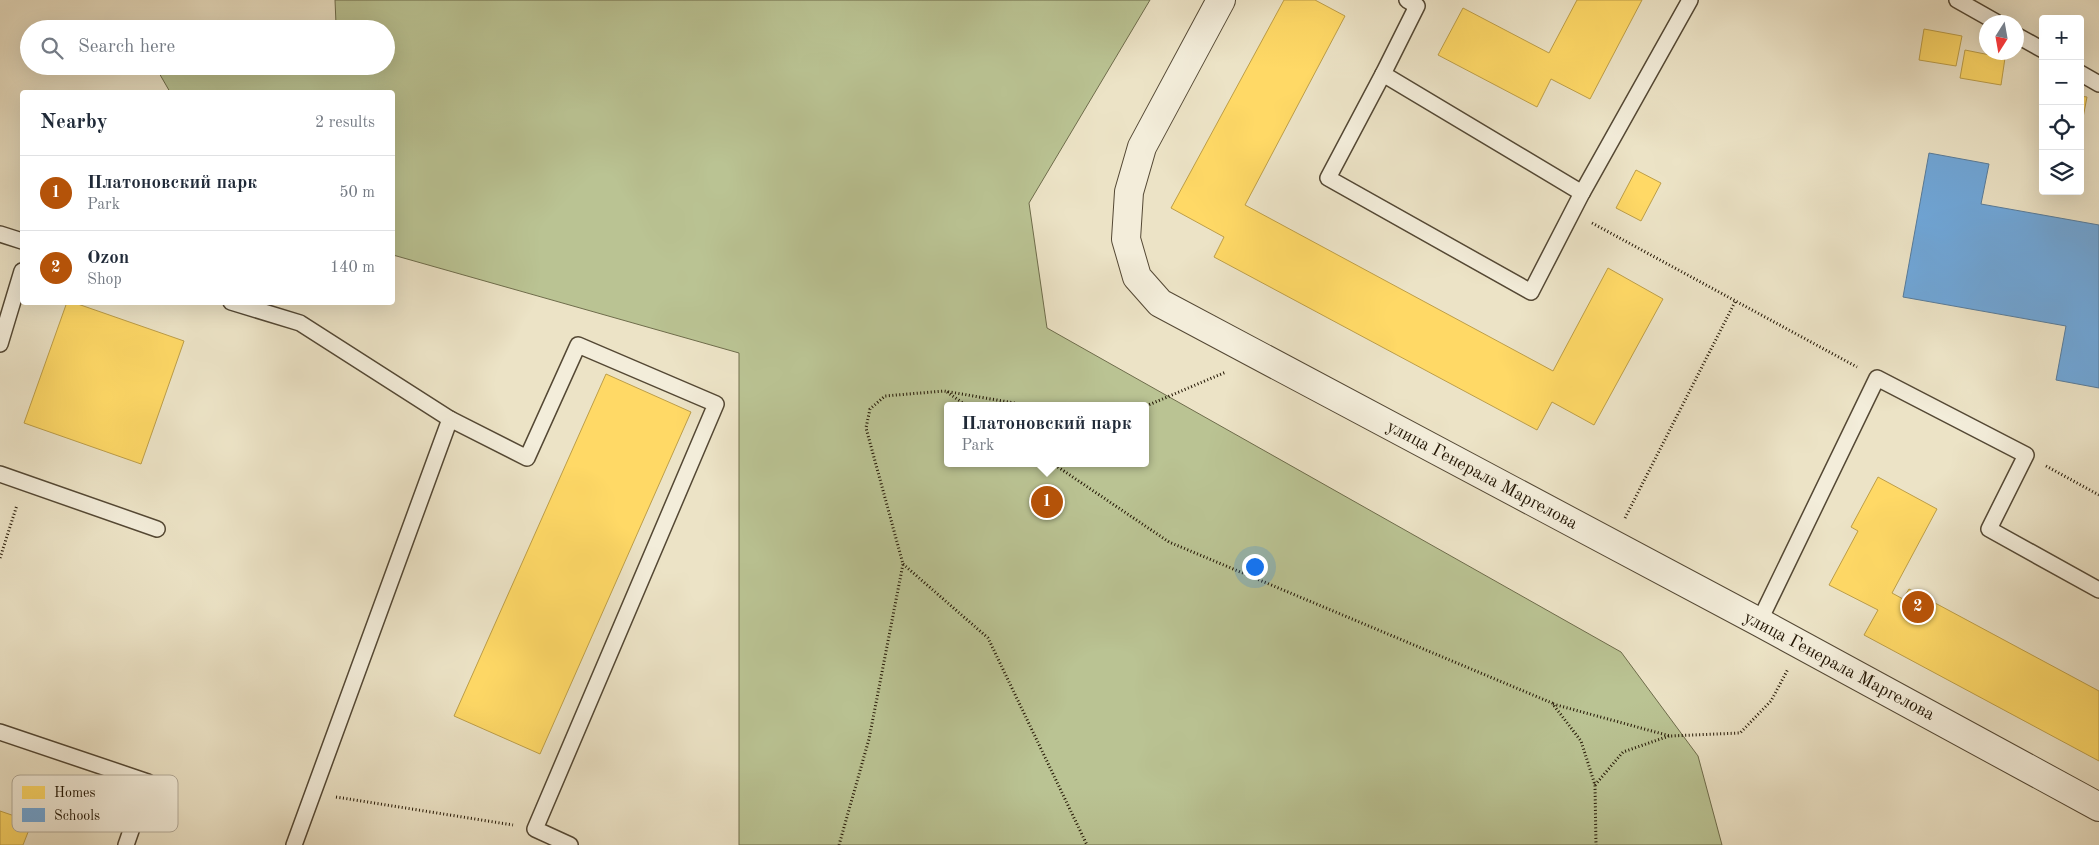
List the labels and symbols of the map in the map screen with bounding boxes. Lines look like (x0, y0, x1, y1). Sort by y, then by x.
north arrow (1979, 15, 2024, 60)
street label: улица Генерала Маргелова (1384, 417, 1580, 533)
pin: 1 (1031, 483, 1063, 521)
your location (1242, 554, 1268, 580)
pin: 2 (1902, 588, 1934, 626)
street label: улица Генерала Маргелова (1741, 608, 1937, 724)
legend (12, 775, 178, 832)
text: Homes (54, 786, 96, 800)
text: Schools (54, 809, 100, 823)

